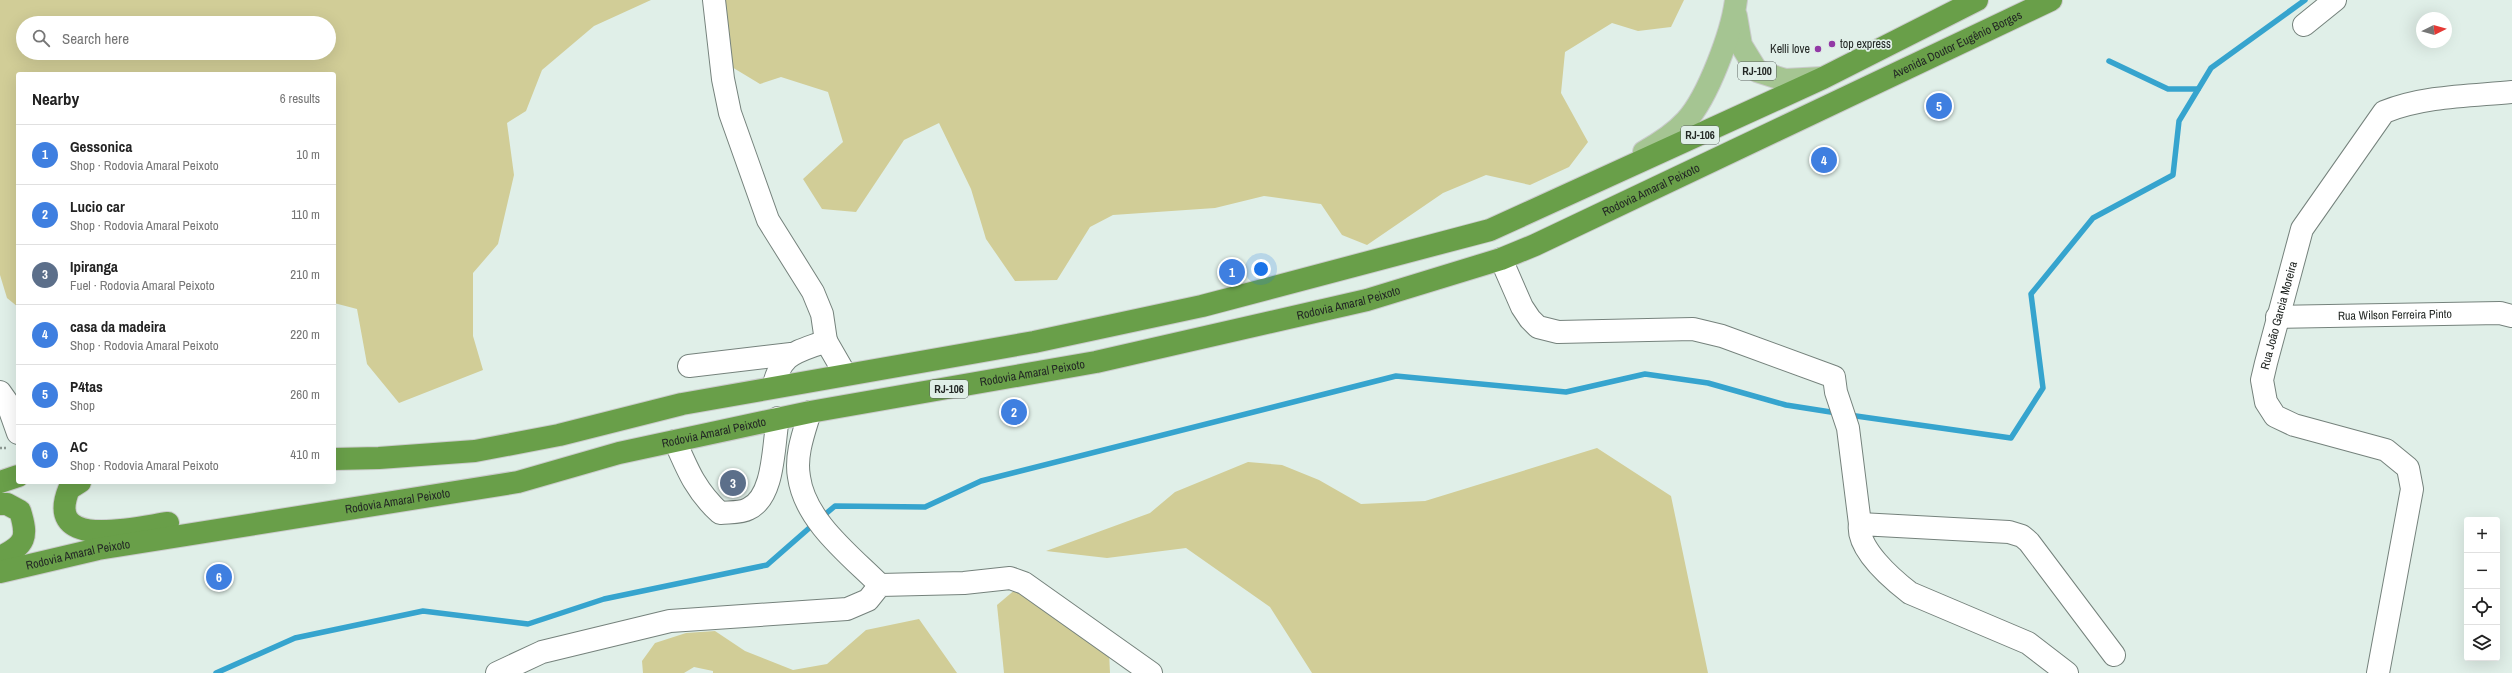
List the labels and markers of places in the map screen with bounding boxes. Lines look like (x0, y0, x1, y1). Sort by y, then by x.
place label: top express (1840, 36, 1891, 52)
marker: top express (1827, 39, 1837, 49)
place label: Kelli love (1770, 41, 1810, 57)
marker: Kelli love (1813, 44, 1823, 54)
pin: 5 (1926, 91, 1952, 121)
pin: 4 (1811, 145, 1837, 175)
pin: 1 (1219, 257, 1245, 287)
pin: 2 (1001, 397, 1027, 427)
pin: 3 (720, 468, 746, 498)
pin: 6 (206, 562, 232, 592)

